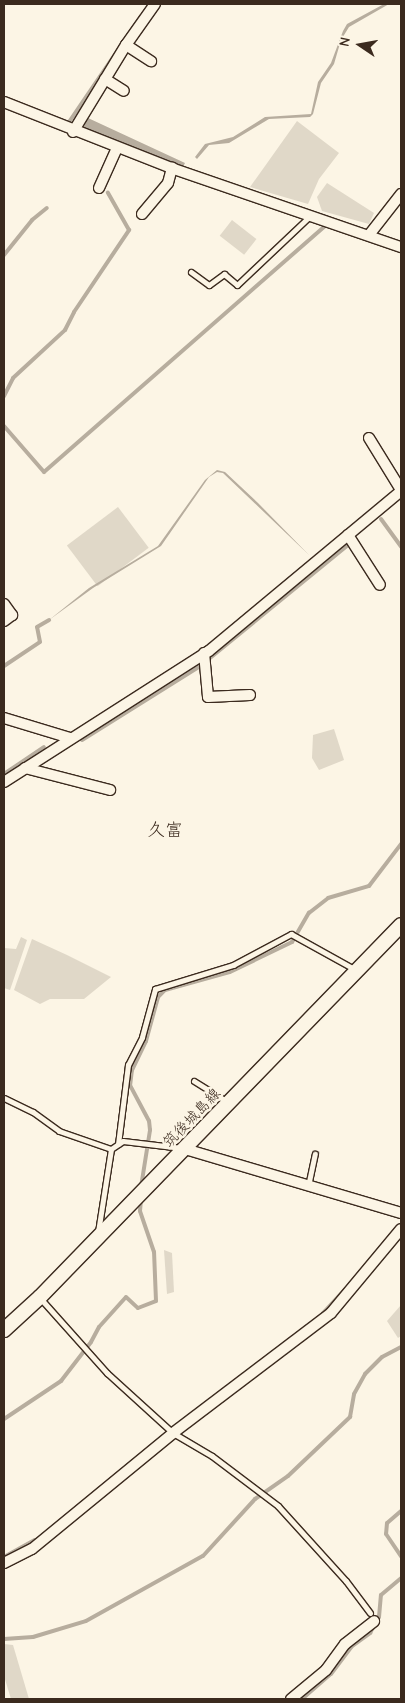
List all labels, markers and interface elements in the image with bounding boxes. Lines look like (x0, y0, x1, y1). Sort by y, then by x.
north arrow (335, 20, 385, 70)
text: N (336, 36, 354, 48)
district label: 久富 (147, 820, 183, 842)
street label: 筑後城島線 (159, 1085, 225, 1151)

